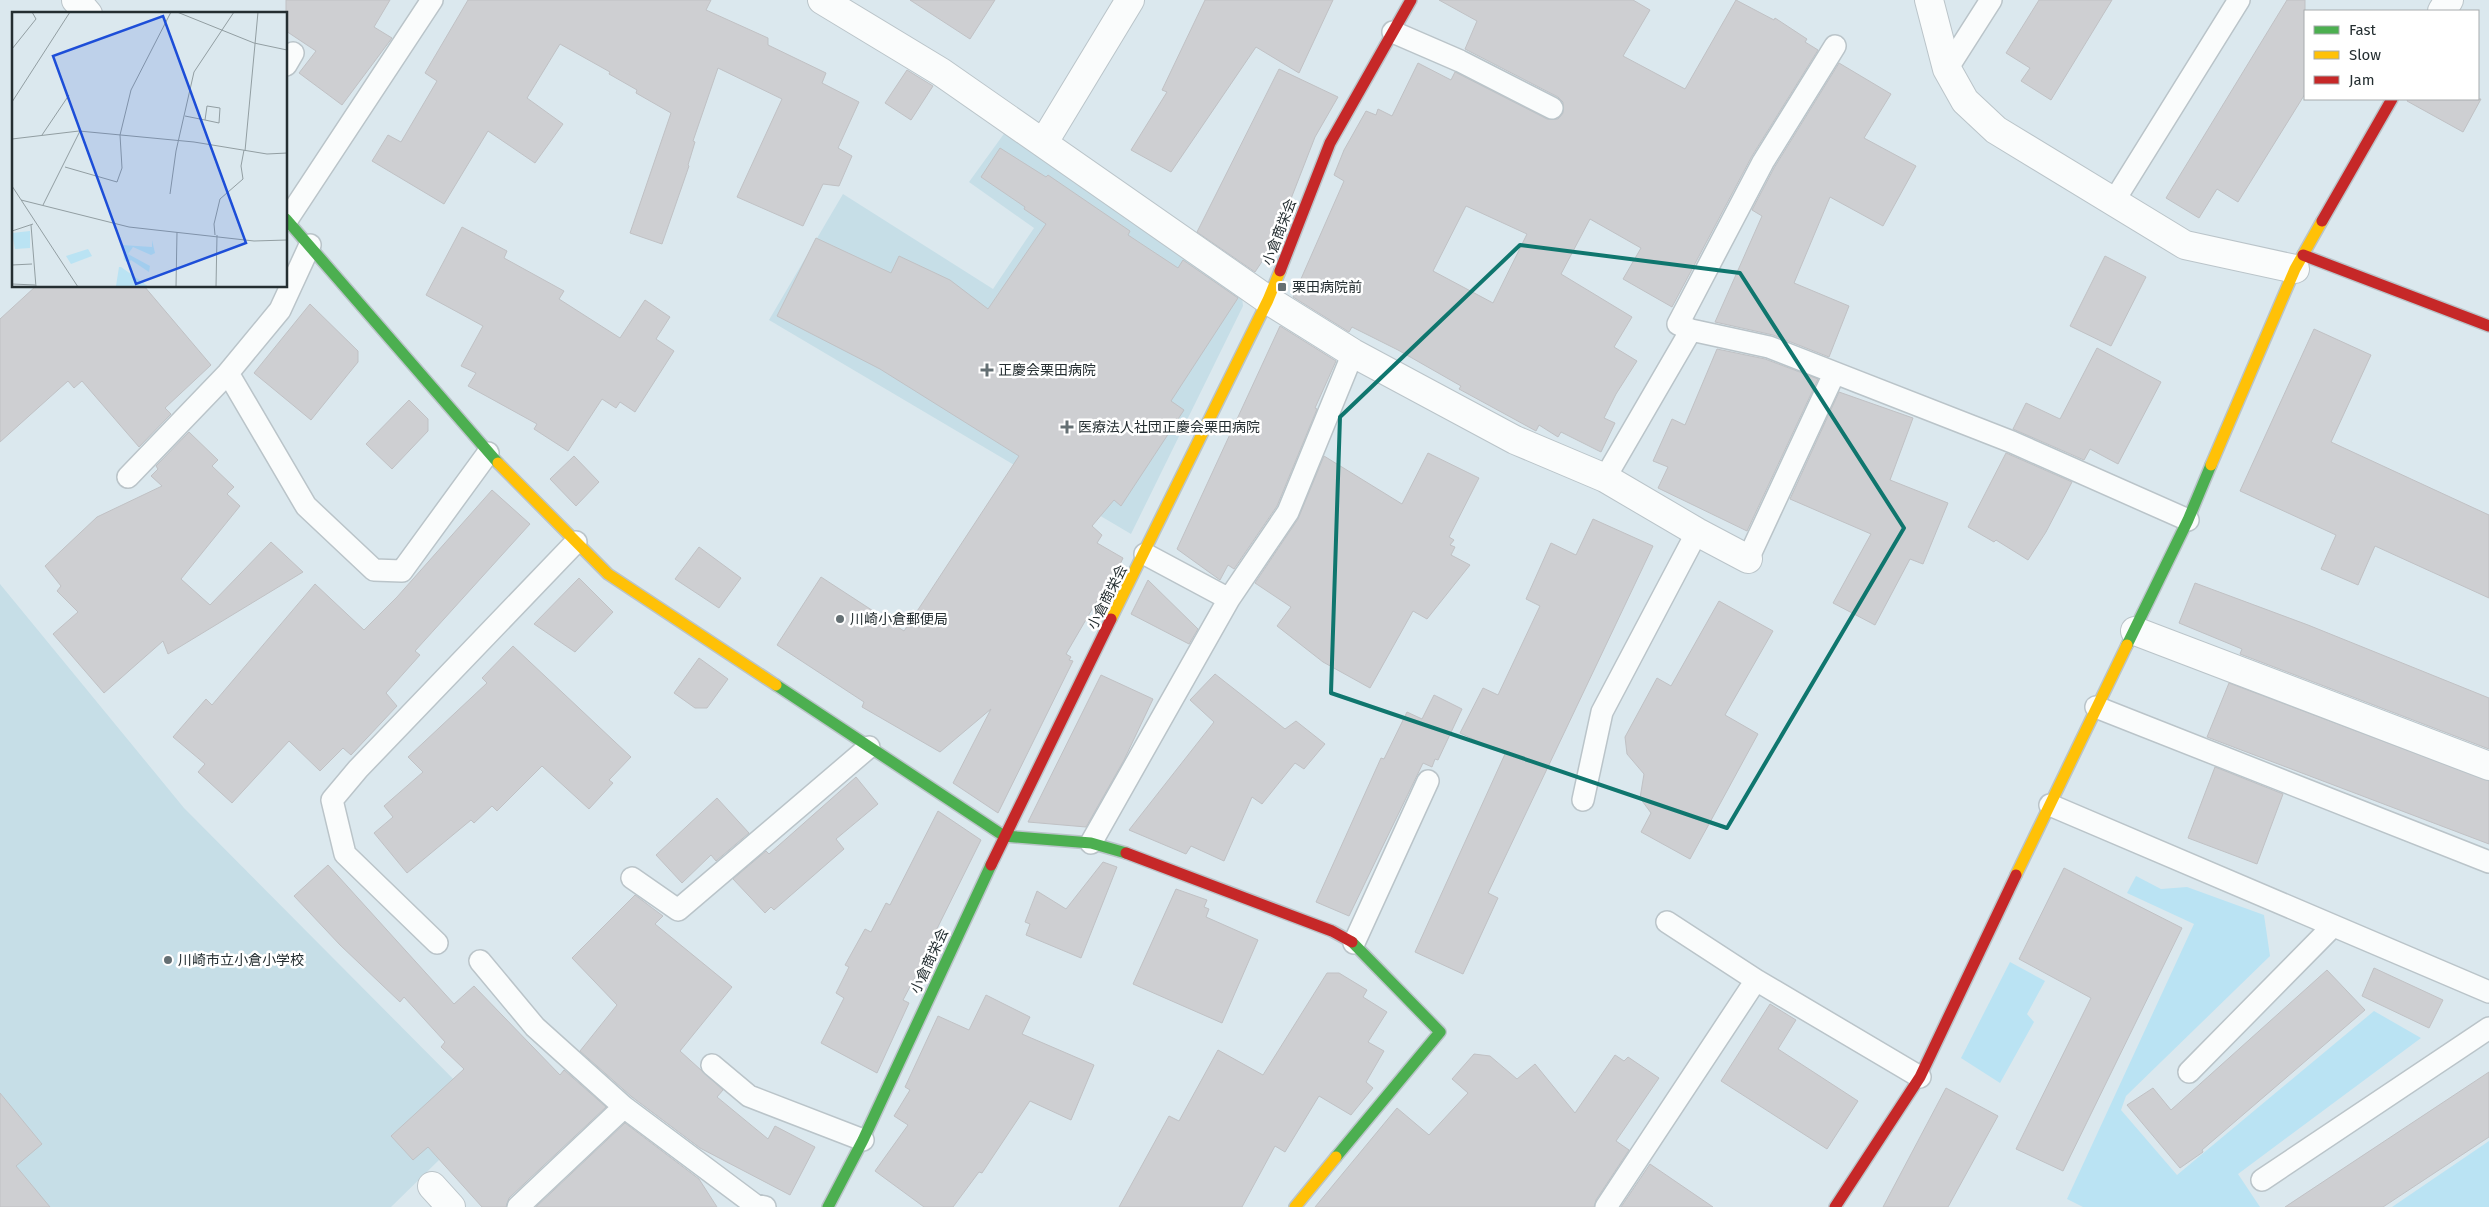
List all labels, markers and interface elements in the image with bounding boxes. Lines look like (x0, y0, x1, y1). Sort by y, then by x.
legend (2304, 10, 2479, 100)
inset map (12, 12, 288, 288)
text: Fast (2349, 21, 2376, 39)
text: Slow (2349, 46, 2381, 64)
text: Jam (2349, 71, 2375, 89)
street label: 小倉商栄会 (1259, 196, 1300, 268)
place label: 栗田病院前 (1292, 279, 1362, 296)
marker: 栗田病院前 (1276, 281, 1288, 293)
place label: 正慶会栗田病院 (998, 362, 1096, 379)
marker: 正慶会栗田病院 (980, 363, 994, 377)
place label: 医療法人社団正慶会栗田病院 (1078, 419, 1260, 436)
marker: 医療法人社団正慶会栗田病院 (1060, 420, 1074, 434)
street label: 小倉商栄会 (1084, 562, 1131, 632)
place label: 川崎小倉郵便局 (850, 611, 948, 628)
marker: 川崎小倉郵便局 (834, 613, 846, 625)
street label: 小倉商栄会 (907, 926, 952, 997)
place label: 川崎市立小倉小学校 (178, 952, 304, 969)
marker: 川崎市立小倉小学校 (162, 954, 174, 966)

